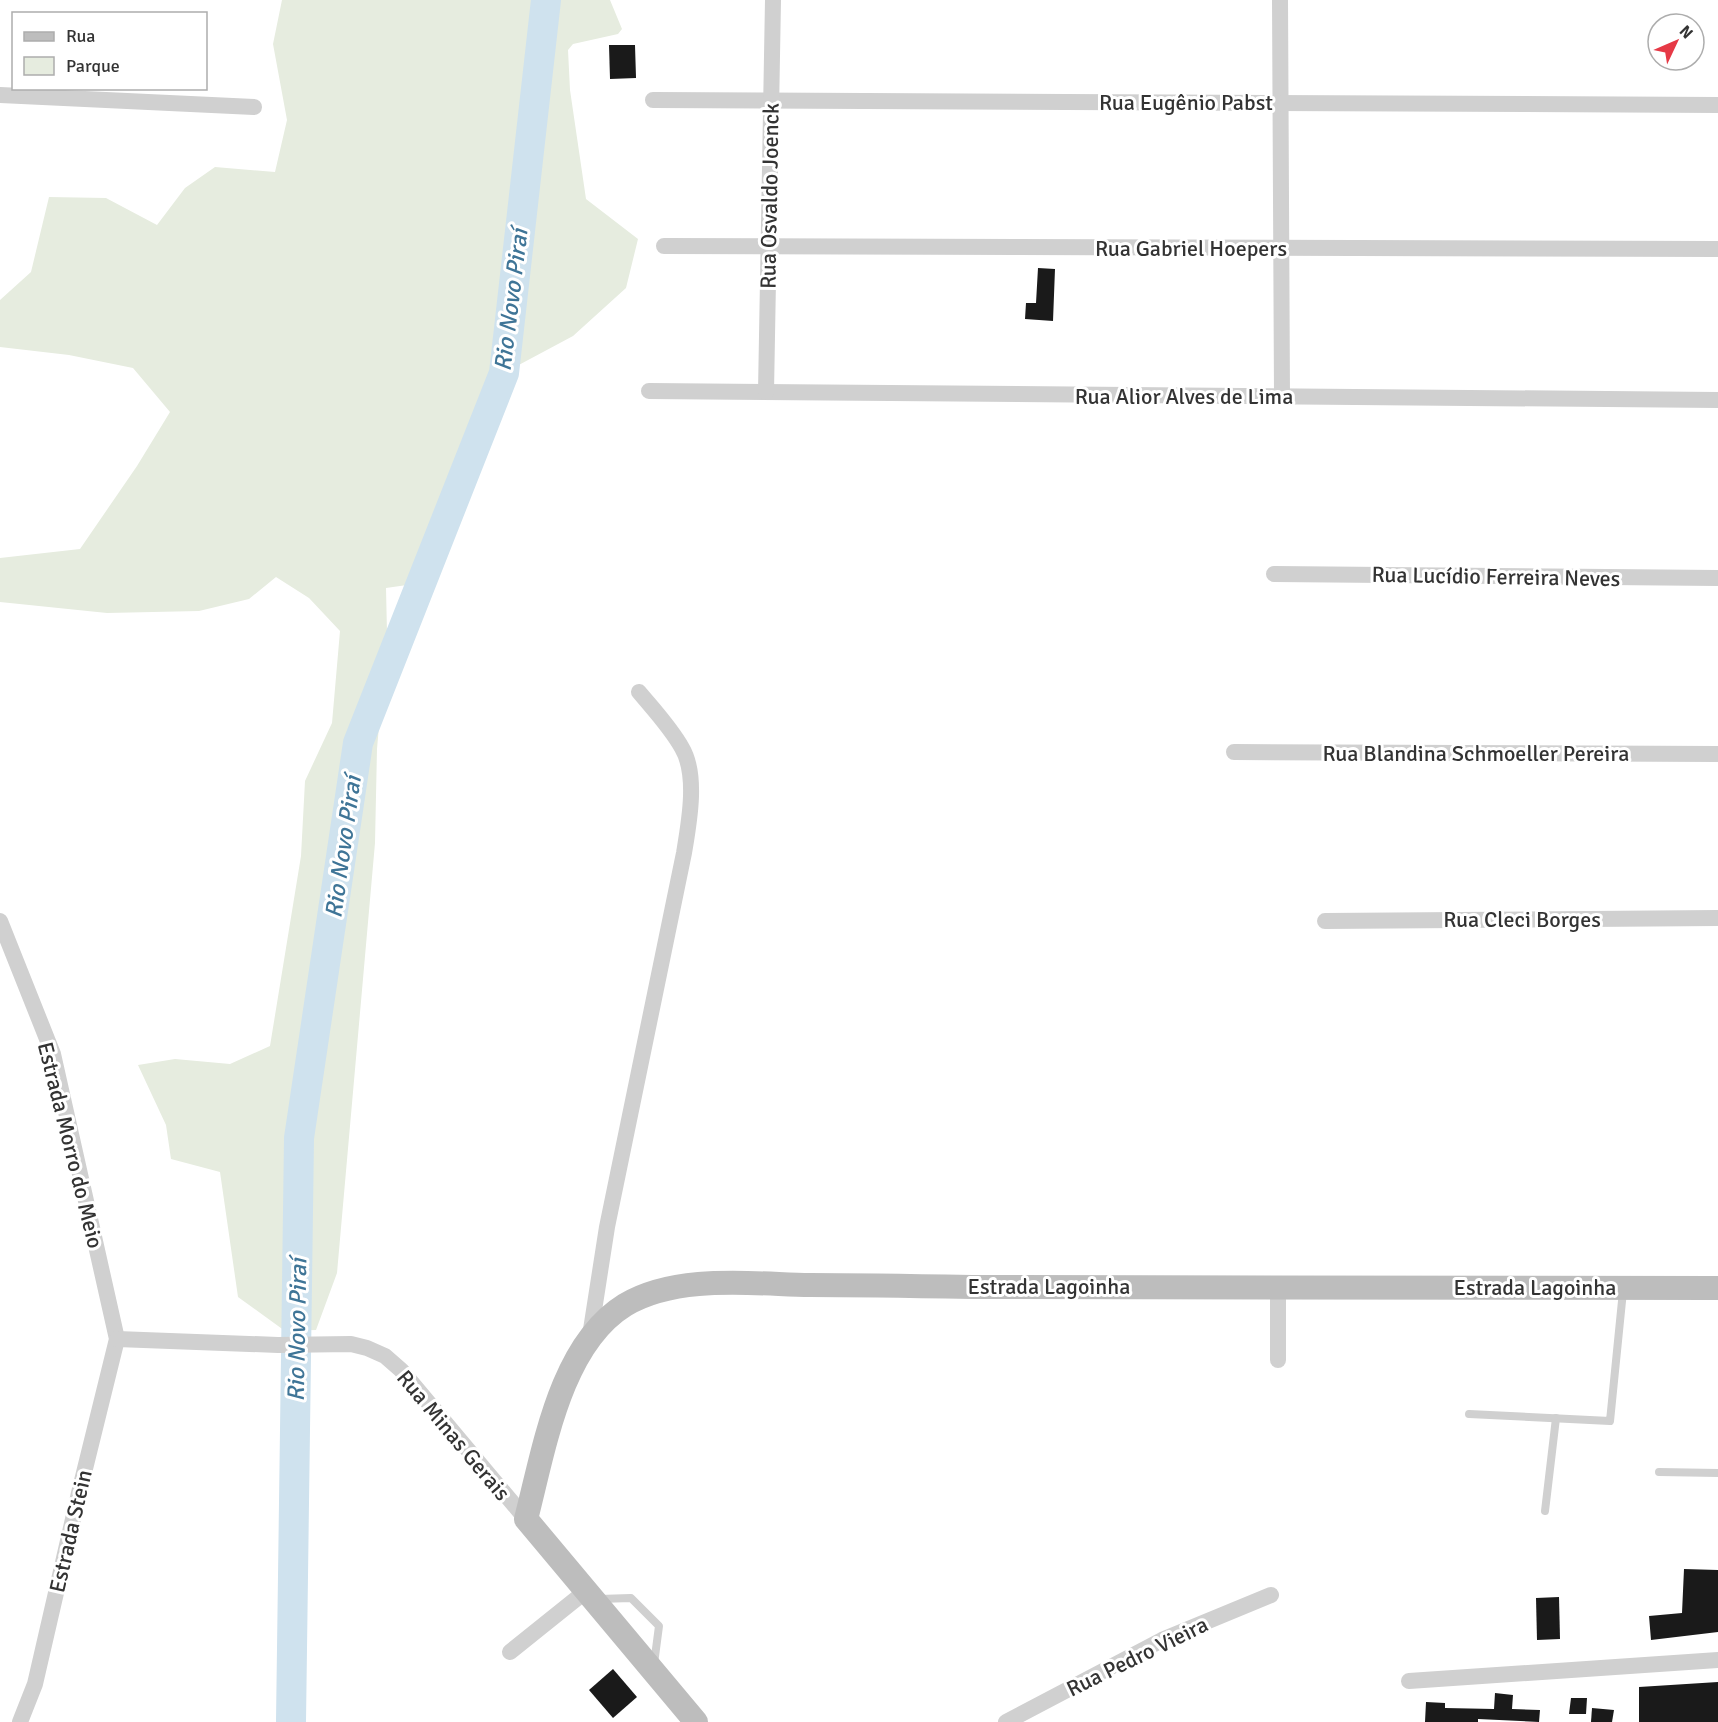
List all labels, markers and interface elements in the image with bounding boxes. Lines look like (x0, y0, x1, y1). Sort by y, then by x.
legend (12, 12, 207, 90)
north arrow (1646, 12, 1706, 72)
text: N (1675, 21, 1697, 43)
text: Rua (66, 25, 95, 47)
text: Parque (66, 55, 120, 77)
street label: Rua Eugênio Pabst (1099, 89, 1273, 116)
street label: Rua Osvaldo Joenck (754, 103, 785, 289)
water label: Rio Novo Piraí (487, 223, 535, 373)
street label: Rua Gabriel Hoepers (1095, 235, 1287, 262)
street label: Rua Alior Alves de Lima (1075, 383, 1293, 410)
street label: Rua Lucídio Ferreira Neves (1371, 561, 1621, 592)
street label: Rua Blandina Schmoeller Pereira (1323, 740, 1629, 767)
water label: Rio Novo Piraí (318, 770, 368, 920)
street label: Rua Cleci Borges (1443, 906, 1601, 933)
street label: Estrada Morro do Meio (32, 1039, 109, 1251)
water label: Rio Novo Piraí (281, 1254, 313, 1402)
street label: Estrada Lagoinha (968, 1273, 1130, 1300)
street label: Estrada Lagoinha (1454, 1274, 1616, 1301)
street label: Rua Minas Gerais (391, 1365, 516, 1506)
street label: Estrada Stein (43, 1467, 98, 1595)
street label: Rua Pedro Vieira (1062, 1611, 1212, 1702)

